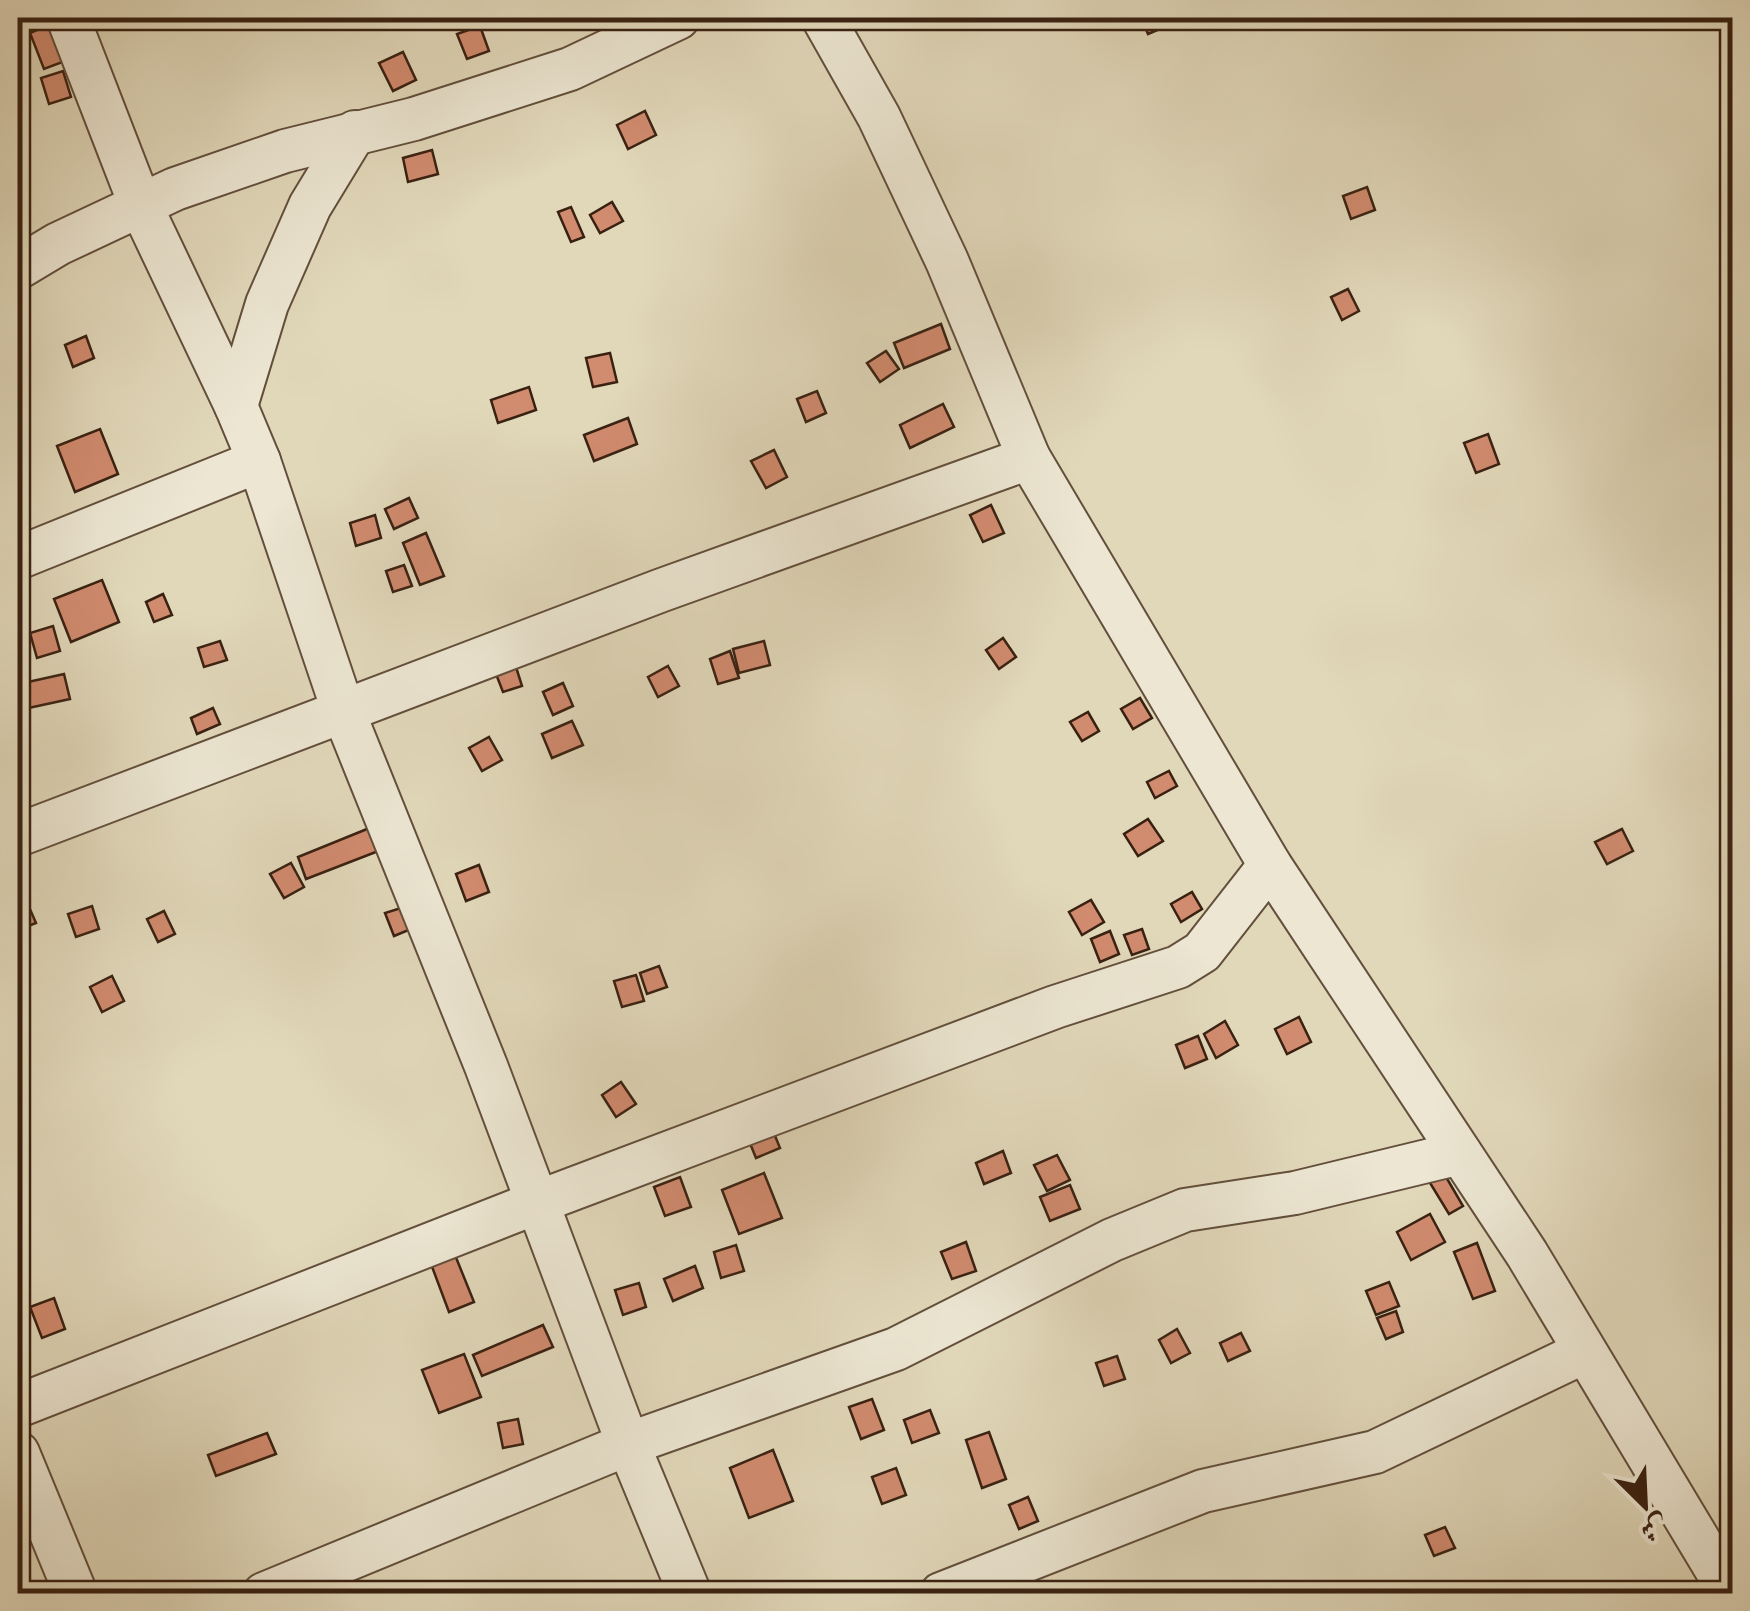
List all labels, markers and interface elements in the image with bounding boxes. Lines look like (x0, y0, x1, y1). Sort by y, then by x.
north arrow (1595, 1456, 1695, 1556)
text: ش (1635, 1507, 1675, 1550)

